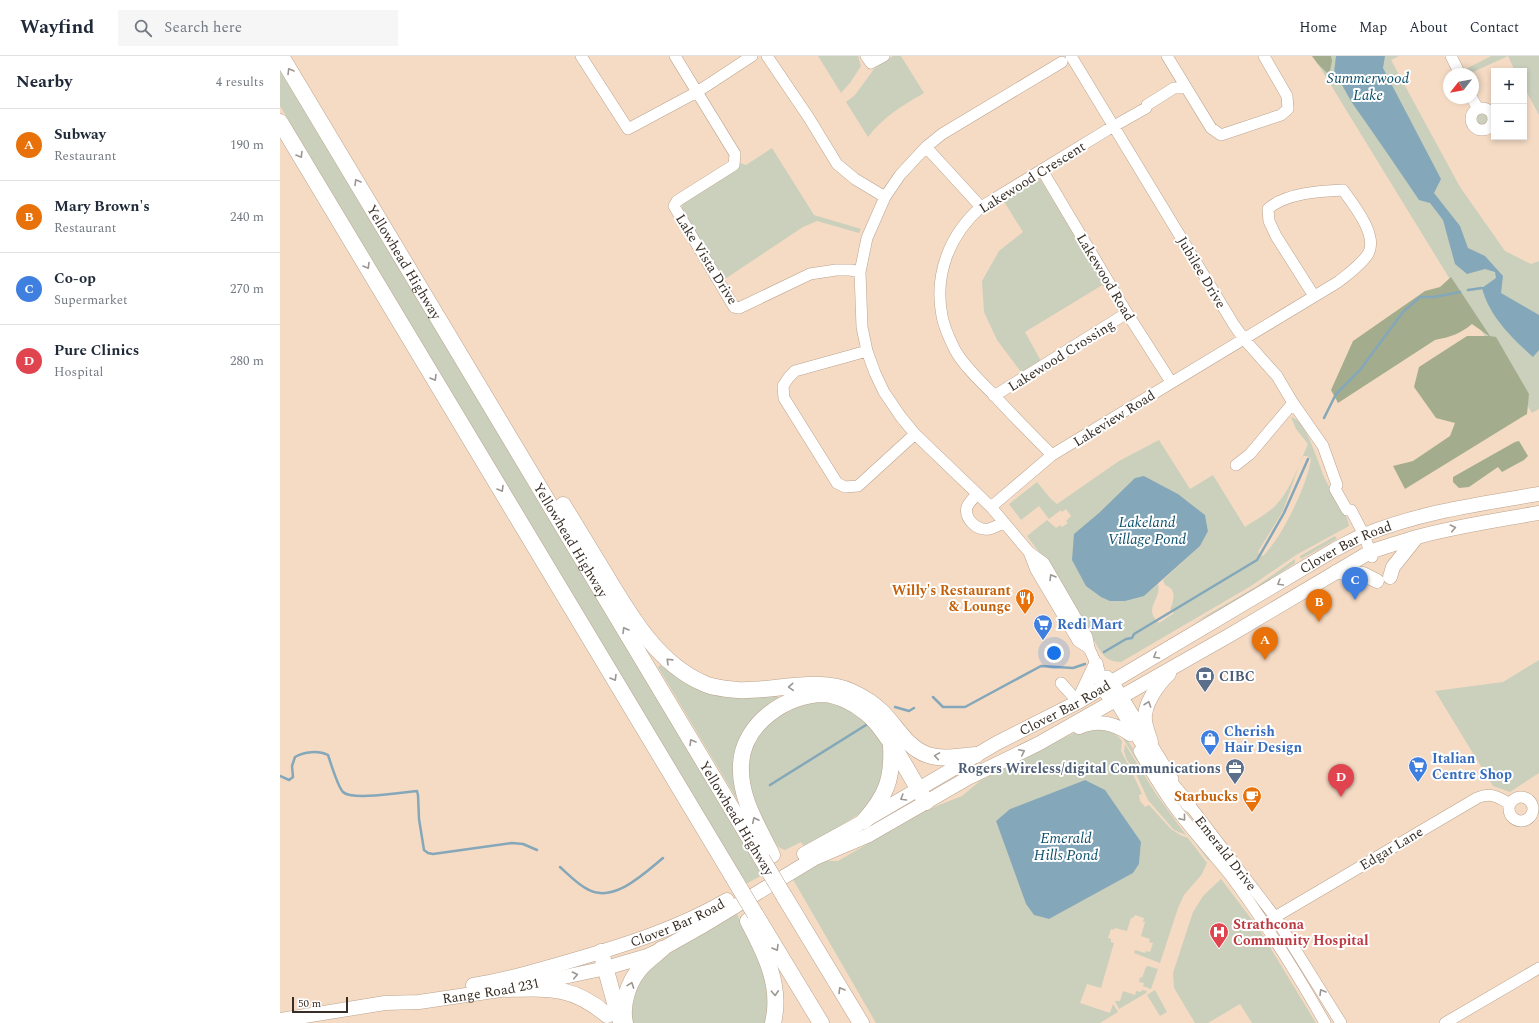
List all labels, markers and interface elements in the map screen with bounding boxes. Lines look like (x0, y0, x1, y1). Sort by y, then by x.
search box (118, 10, 398, 46)
text: Wayfind (20, 13, 94, 42)
text: Search here (164, 16, 242, 39)
icon: search (132, 17, 154, 39)
text: Home (1299, 17, 1337, 38)
text: Map (1359, 17, 1387, 38)
text: About (1409, 17, 1448, 38)
text: Contact (1470, 17, 1519, 38)
water label: Summerwood Lake (1327, 67, 1410, 107)
one-way arrow (288, 68, 295, 75)
north arrow (1443, 68, 1479, 104)
map controls (1491, 68, 1527, 140)
button: + (1491, 68, 1527, 104)
text: Nearby (16, 69, 72, 95)
text: 4 results (216, 72, 264, 92)
button: − (1491, 104, 1527, 140)
text: Subway (54, 123, 106, 146)
text: A (24, 135, 34, 155)
text: 190 m (230, 135, 264, 155)
street label: Lakewood Crescent (975, 136, 1090, 219)
text: Restaurant (54, 146, 116, 166)
one-way arrow (295, 151, 303, 158)
one-way arrow (355, 179, 362, 186)
text: Mary Brown's (54, 195, 150, 218)
street label: Yellowhead Highway (361, 201, 447, 325)
text: B (24, 207, 34, 227)
text: 240 m (230, 207, 264, 227)
street label: Lake Vista Drive (670, 210, 743, 309)
text: Restaurant (54, 218, 116, 238)
street label: Lakewood Road (1071, 230, 1140, 325)
street label: Jubilee Drive (1172, 232, 1232, 313)
one-way arrow (362, 262, 370, 269)
text: Co-op (54, 267, 96, 290)
text: C (24, 279, 34, 299)
text: 270 m (230, 279, 264, 299)
text: Supermarket (54, 290, 128, 310)
street label: Lakewood Crossing (1004, 314, 1119, 397)
text: Pure Clinics (54, 339, 139, 362)
text: D (24, 351, 34, 371)
text: 280 m (230, 351, 264, 371)
text: Hospital (54, 362, 103, 382)
one-way arrow (429, 374, 436, 381)
street label: Lakeview Road (1069, 385, 1160, 452)
street label: Yellowhead Highway (528, 479, 614, 603)
one-way arrow (496, 485, 503, 492)
water label: Lakeland Village Pond (1108, 511, 1186, 551)
street label: Clover Bar Road (1296, 516, 1395, 579)
one-way arrow (1450, 524, 1456, 532)
pin: C (1342, 567, 1368, 600)
one-way arrow (1049, 574, 1056, 581)
one-way arrow (1277, 578, 1284, 585)
place label: Willy's Restaurant & Lounge (892, 580, 1012, 617)
restaurant icon: Willy's Restaurant & Lounge (1014, 587, 1036, 615)
pin: B (1306, 589, 1332, 622)
supermarket icon: Redi Mart (1032, 613, 1054, 641)
place label: Redi Mart (1057, 614, 1124, 635)
one-way arrow (622, 627, 629, 634)
pin: A (1252, 627, 1278, 660)
your location (1044, 643, 1064, 663)
one-way arrow (1153, 651, 1160, 659)
one-way arrow (666, 658, 674, 666)
bank icon: CIBC (1194, 665, 1216, 693)
place label: CIBC (1219, 666, 1255, 687)
one-way arrow (609, 674, 617, 681)
street label: Clover Bar Road (1015, 675, 1115, 741)
one-way arrow (788, 682, 794, 691)
one-way arrow (1144, 701, 1152, 708)
place label: Cherish Hair Design (1224, 721, 1303, 758)
shop icon: Cherish Hair Design (1199, 728, 1221, 756)
one-way arrow (689, 739, 696, 746)
place label: Italian Centre Shop (1432, 748, 1512, 785)
one-way arrow (1018, 749, 1026, 757)
one-way arrow (934, 752, 940, 761)
supermarket icon: Italian Centre Shop (1407, 755, 1429, 783)
street label: Yellowhead Highway (694, 757, 780, 881)
office icon: Rogers Wireless/digital Communications (1224, 757, 1246, 785)
place label: Rogers Wireless/digital Communications (958, 758, 1221, 779)
pin: D (1328, 764, 1354, 797)
cafe icon: Starbucks (1241, 785, 1263, 813)
place label: Starbucks (1174, 786, 1238, 807)
one-way arrow (900, 794, 907, 801)
street label: Emerald Drive (1190, 811, 1262, 895)
one-way arrow (1178, 814, 1185, 821)
one-way arrow (752, 817, 760, 824)
street label: Edgar Lane (1355, 821, 1427, 876)
water label: Emerald Hills Pond (1034, 827, 1098, 867)
street label: Clover Bar Road (627, 893, 729, 953)
place label: Strathcona Community Hospital (1233, 914, 1369, 951)
hospital icon: Strathcona Community Hospital (1208, 921, 1230, 949)
one-way arrow (771, 944, 778, 951)
one-way arrow (572, 971, 579, 980)
street label: Range Road 231 (441, 972, 541, 1009)
one-way arrow (626, 982, 634, 989)
one-way arrow (839, 987, 846, 994)
one-way arrow (1320, 989, 1327, 996)
one-way arrow (771, 990, 779, 996)
scale bar (292, 995, 348, 1014)
text: 50 m (298, 995, 321, 1012)

